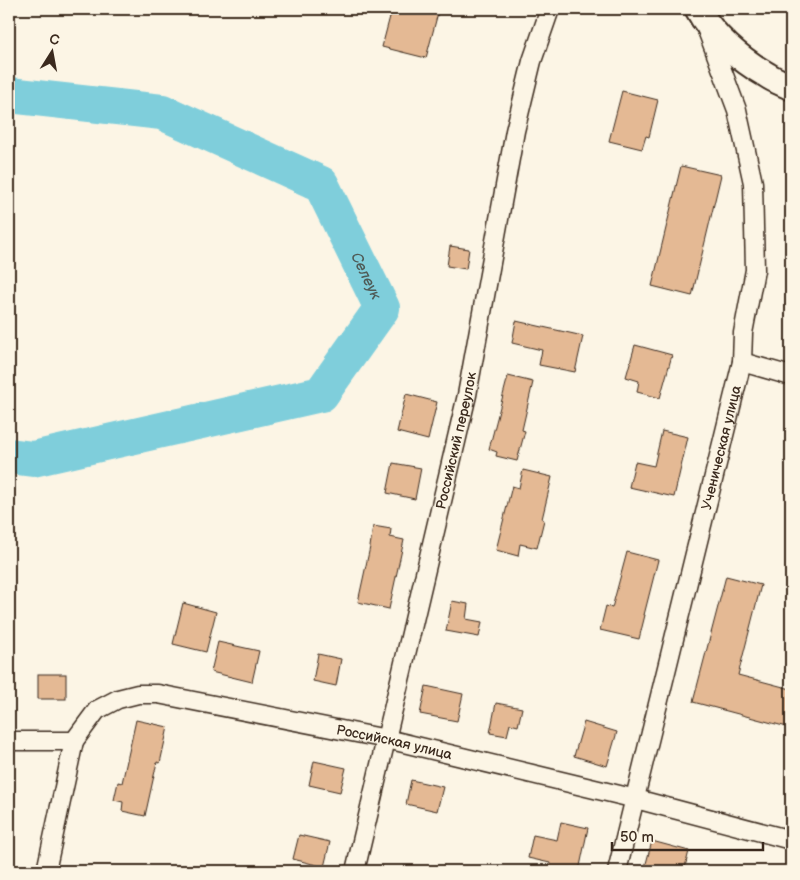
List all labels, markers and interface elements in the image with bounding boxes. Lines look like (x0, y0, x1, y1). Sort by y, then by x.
north arrow (28, 28, 78, 78)
text: С (48, 30, 61, 49)
water label: Селеук (347, 249, 386, 304)
street label: Российский переулок (432, 370, 480, 511)
street label: Ученическая улица (697, 383, 745, 512)
street label: Российская улица (335, 721, 455, 763)
scale bar (612, 820, 764, 852)
text: 50 m (620, 828, 654, 847)

